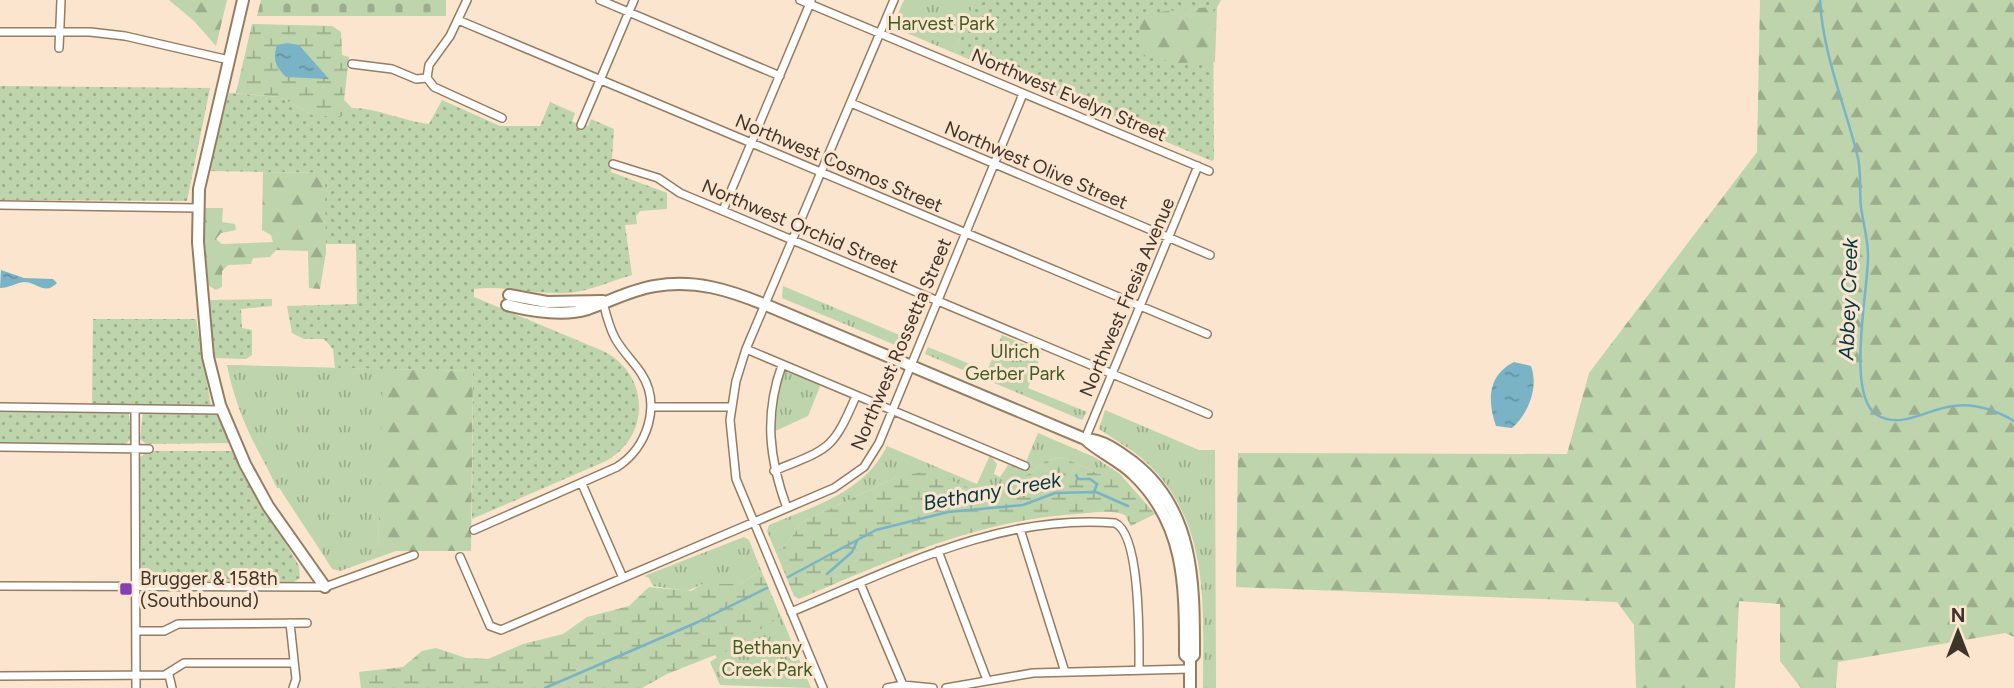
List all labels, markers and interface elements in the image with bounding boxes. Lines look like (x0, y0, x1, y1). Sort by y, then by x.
park label: Harvest Park (887, 12, 995, 35)
street label: Northwest Evelyn Street (968, 43, 1170, 147)
street label: Northwest Cosmos Street (732, 109, 946, 217)
street label: Northwest Olive Street (941, 116, 1131, 214)
street label: Northwest Orchid Street (698, 174, 902, 278)
street label: Northwest Fresia Avenue (1075, 194, 1179, 400)
street label: Northwest Rossetta Street (846, 234, 956, 454)
water label: Abbey Creek (1833, 237, 1863, 361)
park label: Ulrich Gerber Park (965, 340, 1066, 385)
water label: Bethany Creek (921, 466, 1064, 515)
place label: Brugger & 158th (Southbound) (140, 567, 278, 612)
marker: Brugger & 158th (Southbound) (118, 581, 134, 597)
north arrow (1923, 597, 1993, 667)
text: N (1951, 604, 1965, 627)
park label: Bethany Creek Park (722, 636, 813, 681)

